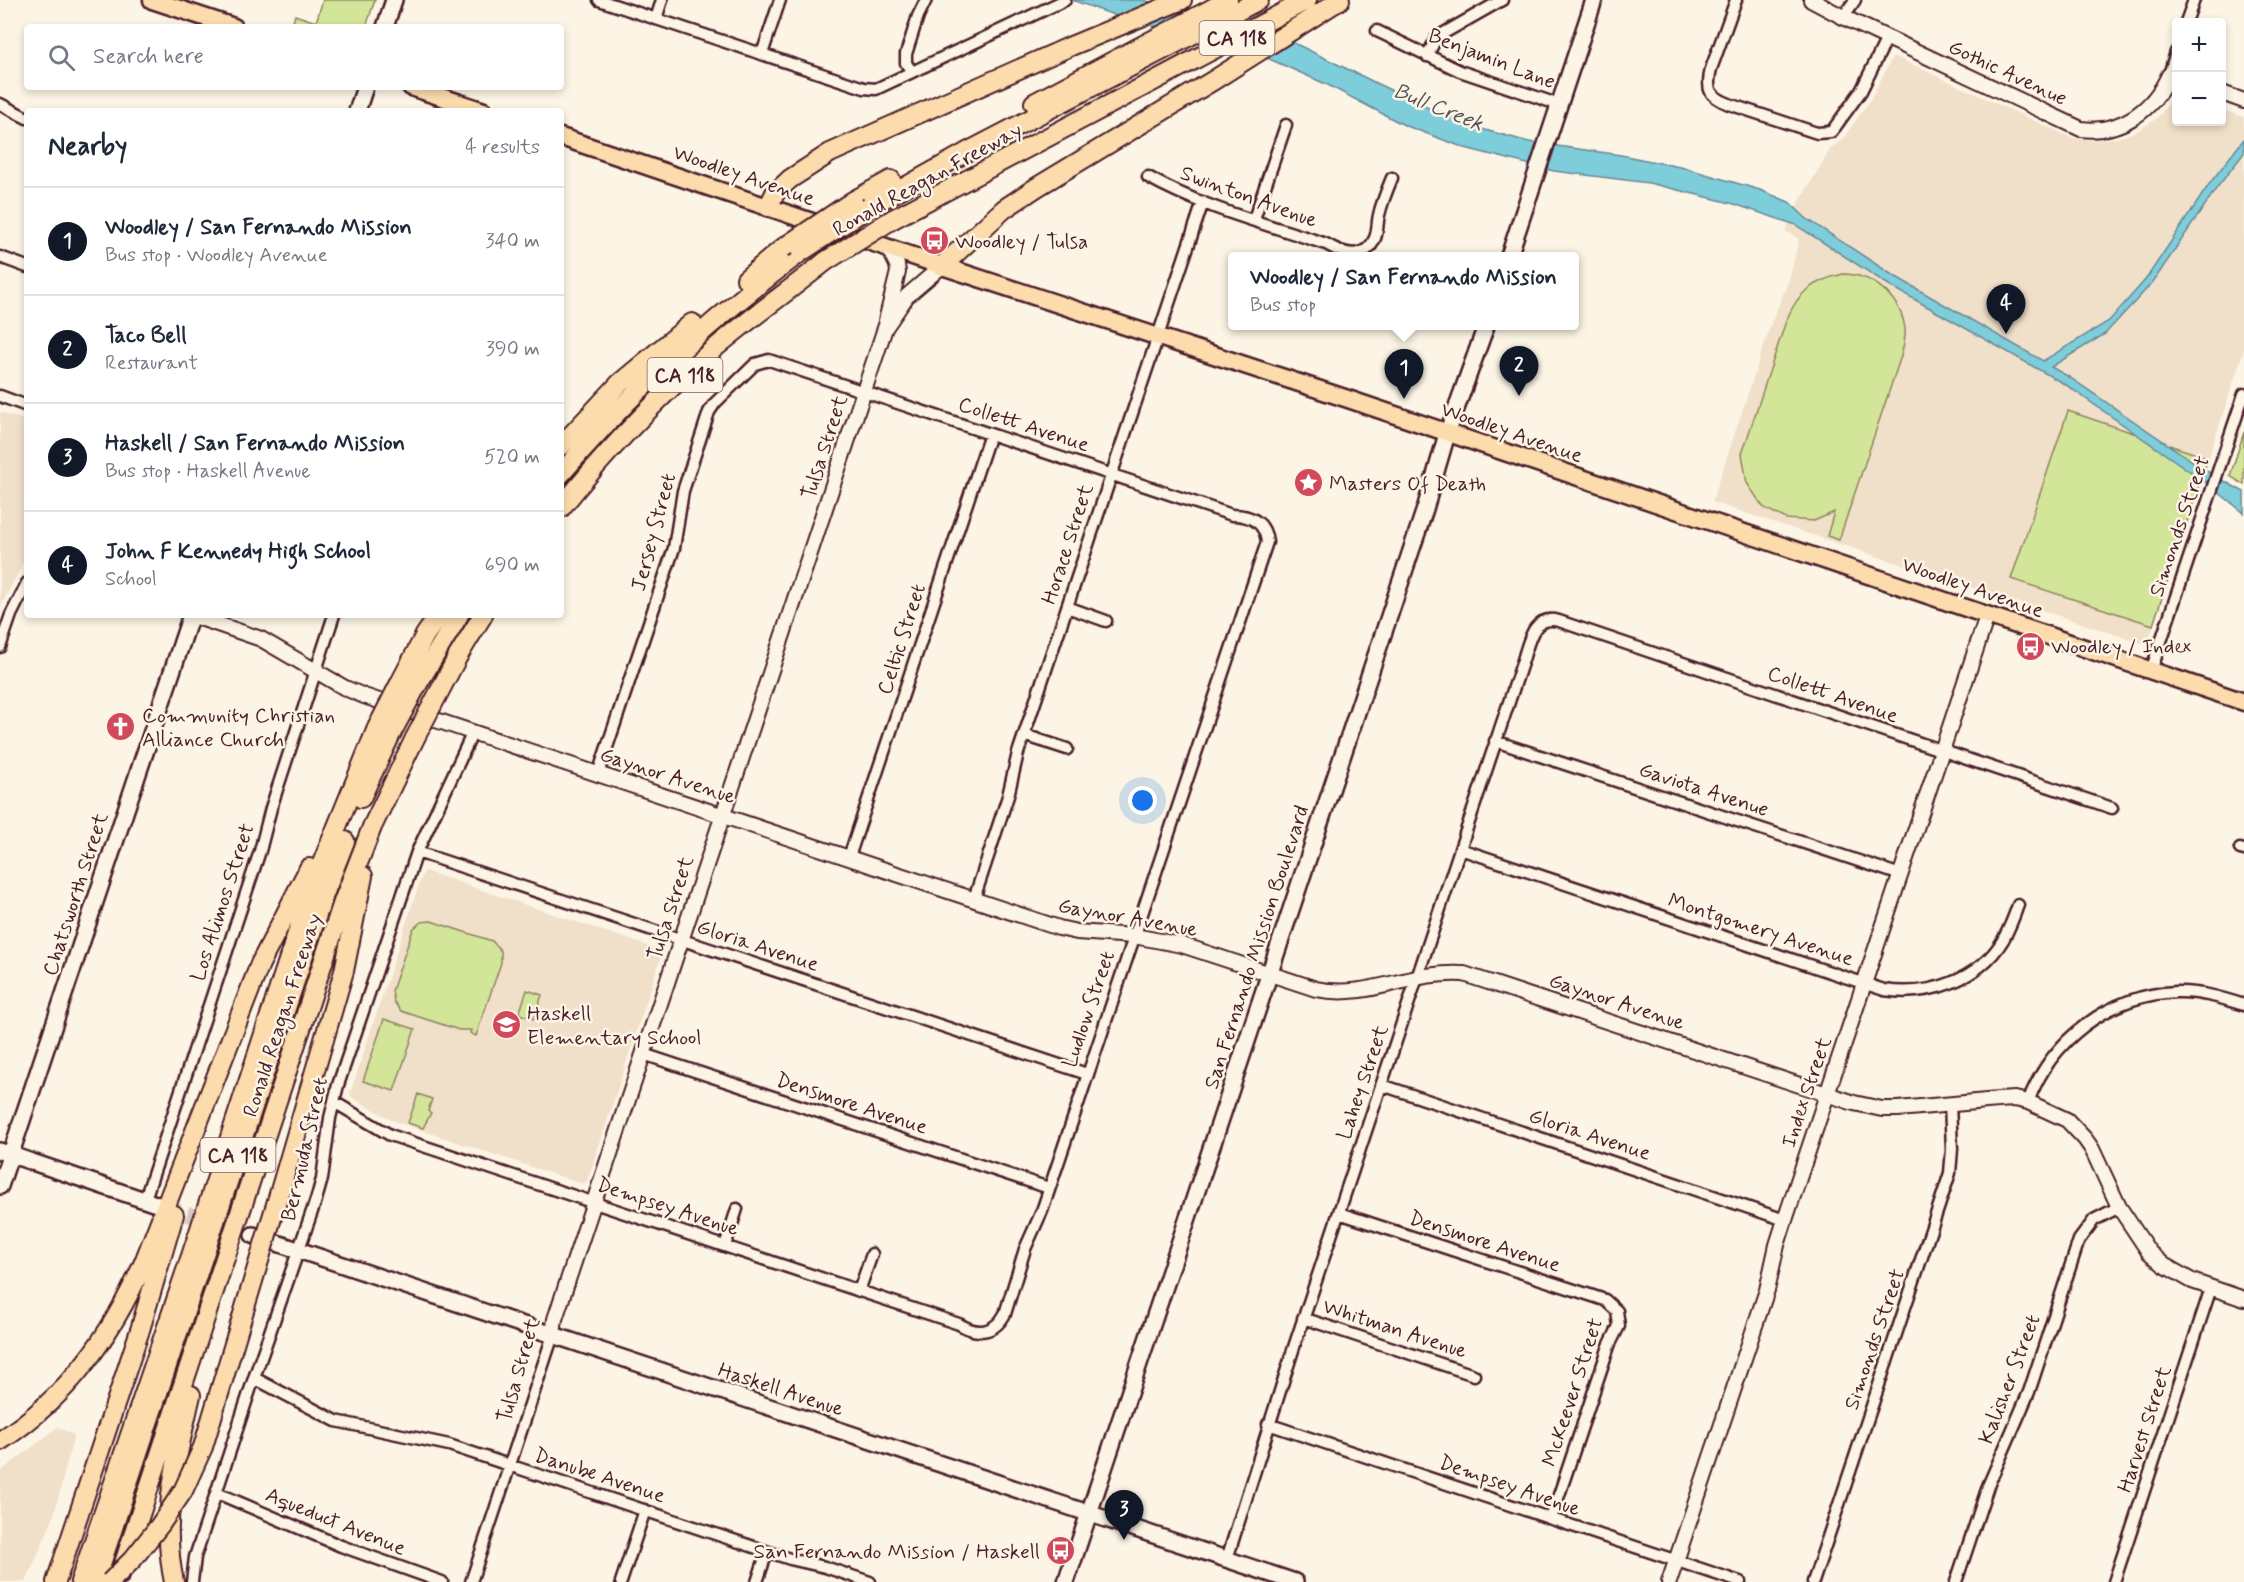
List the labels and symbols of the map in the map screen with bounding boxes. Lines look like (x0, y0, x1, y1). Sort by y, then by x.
road number: CA 118 (1200, 21, 1274, 55)
street label: Benjamin Lane (1424, 22, 1559, 96)
street label: Gothic Avenue (1944, 33, 2072, 113)
water label: Bull Creek (1389, 77, 1487, 139)
street label: Ronald Reagan Freeway (828, 116, 1028, 245)
street label: Woodley Avenue (669, 139, 818, 213)
street label: Swinton Avenue (1176, 159, 1321, 235)
bus stop icon: Woodley / Tulsa (918, 225, 950, 257)
place label: Woodley / Tulsa (955, 228, 1088, 256)
pin: 4 (1986, 284, 2026, 334)
pin: 2 (1500, 346, 1538, 396)
pin: 1 (1384, 350, 1424, 399)
road number: CA 118 (648, 358, 722, 392)
street label: Tulsa Street (795, 391, 855, 503)
street label: Collett Avenue (955, 391, 1093, 459)
street label: Woodley Avenue (1437, 396, 1586, 470)
street label: Simonds Street (2143, 452, 2217, 601)
place icon: Masters Of Death (1292, 467, 1324, 499)
street label: Jersey Street (625, 470, 683, 594)
place label: Masters Of Death (1329, 470, 1486, 498)
street label: Horace Street (1035, 480, 1101, 608)
street label: Woodley Avenue (1898, 551, 2047, 625)
street label: Celtic Street (871, 580, 933, 698)
bus stop icon: Woodley / Index (2014, 630, 2046, 662)
place label: Woodley / Index (2051, 633, 2191, 661)
street label: Collett Avenue (1764, 660, 1902, 730)
place label: Community Christian Alliance Church (142, 702, 335, 754)
church icon: Community Christian Alliance Church (105, 711, 137, 743)
street label: Gaynor Avenue (596, 741, 739, 811)
street label: Gaviota Avenue (1635, 756, 1772, 824)
your location (1128, 786, 1157, 815)
street label: San Fernando Mission Boulevard (1198, 802, 1316, 1093)
street label: Chatsworth Street (36, 808, 116, 980)
street label: Los Alimos Street (184, 820, 262, 985)
street label: Tulsa Street (641, 852, 701, 964)
street label: Montgomery Avenue (1664, 887, 1857, 973)
street label: Gaynor Avenue (1056, 892, 1200, 944)
street label: Ronald Reagan Freeway (237, 910, 330, 1121)
street label: Gloria Avenue (693, 913, 822, 979)
street label: Ludlow Street (1056, 947, 1122, 1071)
street label: Gaynor Avenue (1545, 967, 1688, 1037)
place label: Haskell Elementary School (527, 1000, 702, 1052)
school or university icon: Haskell Elementary School (490, 1009, 522, 1041)
street label: Lahey Street (1330, 1021, 1396, 1143)
street label: Index Street (1775, 1033, 1839, 1151)
street label: Densmore Avenue (772, 1066, 931, 1142)
street label: Bermuda Street (275, 1074, 335, 1224)
street label: Gloria Avenue (1525, 1102, 1654, 1168)
road number: CA 118 (200, 1138, 276, 1172)
street label: Dempsey Avenue (593, 1171, 742, 1243)
street label: Densmore Avenue (1405, 1204, 1564, 1280)
street label: Simonds Street (1838, 1265, 1912, 1414)
street label: Whitman Avenue (1319, 1292, 1471, 1366)
street label: Kalisher Street (1972, 1310, 2048, 1448)
street label: Tulsa Street (491, 1314, 547, 1426)
street label: McKeever Street (1536, 1314, 1610, 1470)
street label: Haskell Avenue (714, 1356, 847, 1423)
street label: Harvest Street (2111, 1362, 2179, 1496)
street label: Danube Avenue (531, 1442, 669, 1510)
street label: Dempsey Avenue (1435, 1449, 1584, 1523)
street label: Aqueduct Avenue (261, 1481, 410, 1563)
pin: 3 (1104, 1490, 1144, 1540)
bus stop icon: San Fernando Mission / Haskell (1045, 1535, 1077, 1567)
place label: San Fernando Mission / Haskell (754, 1538, 1040, 1566)

